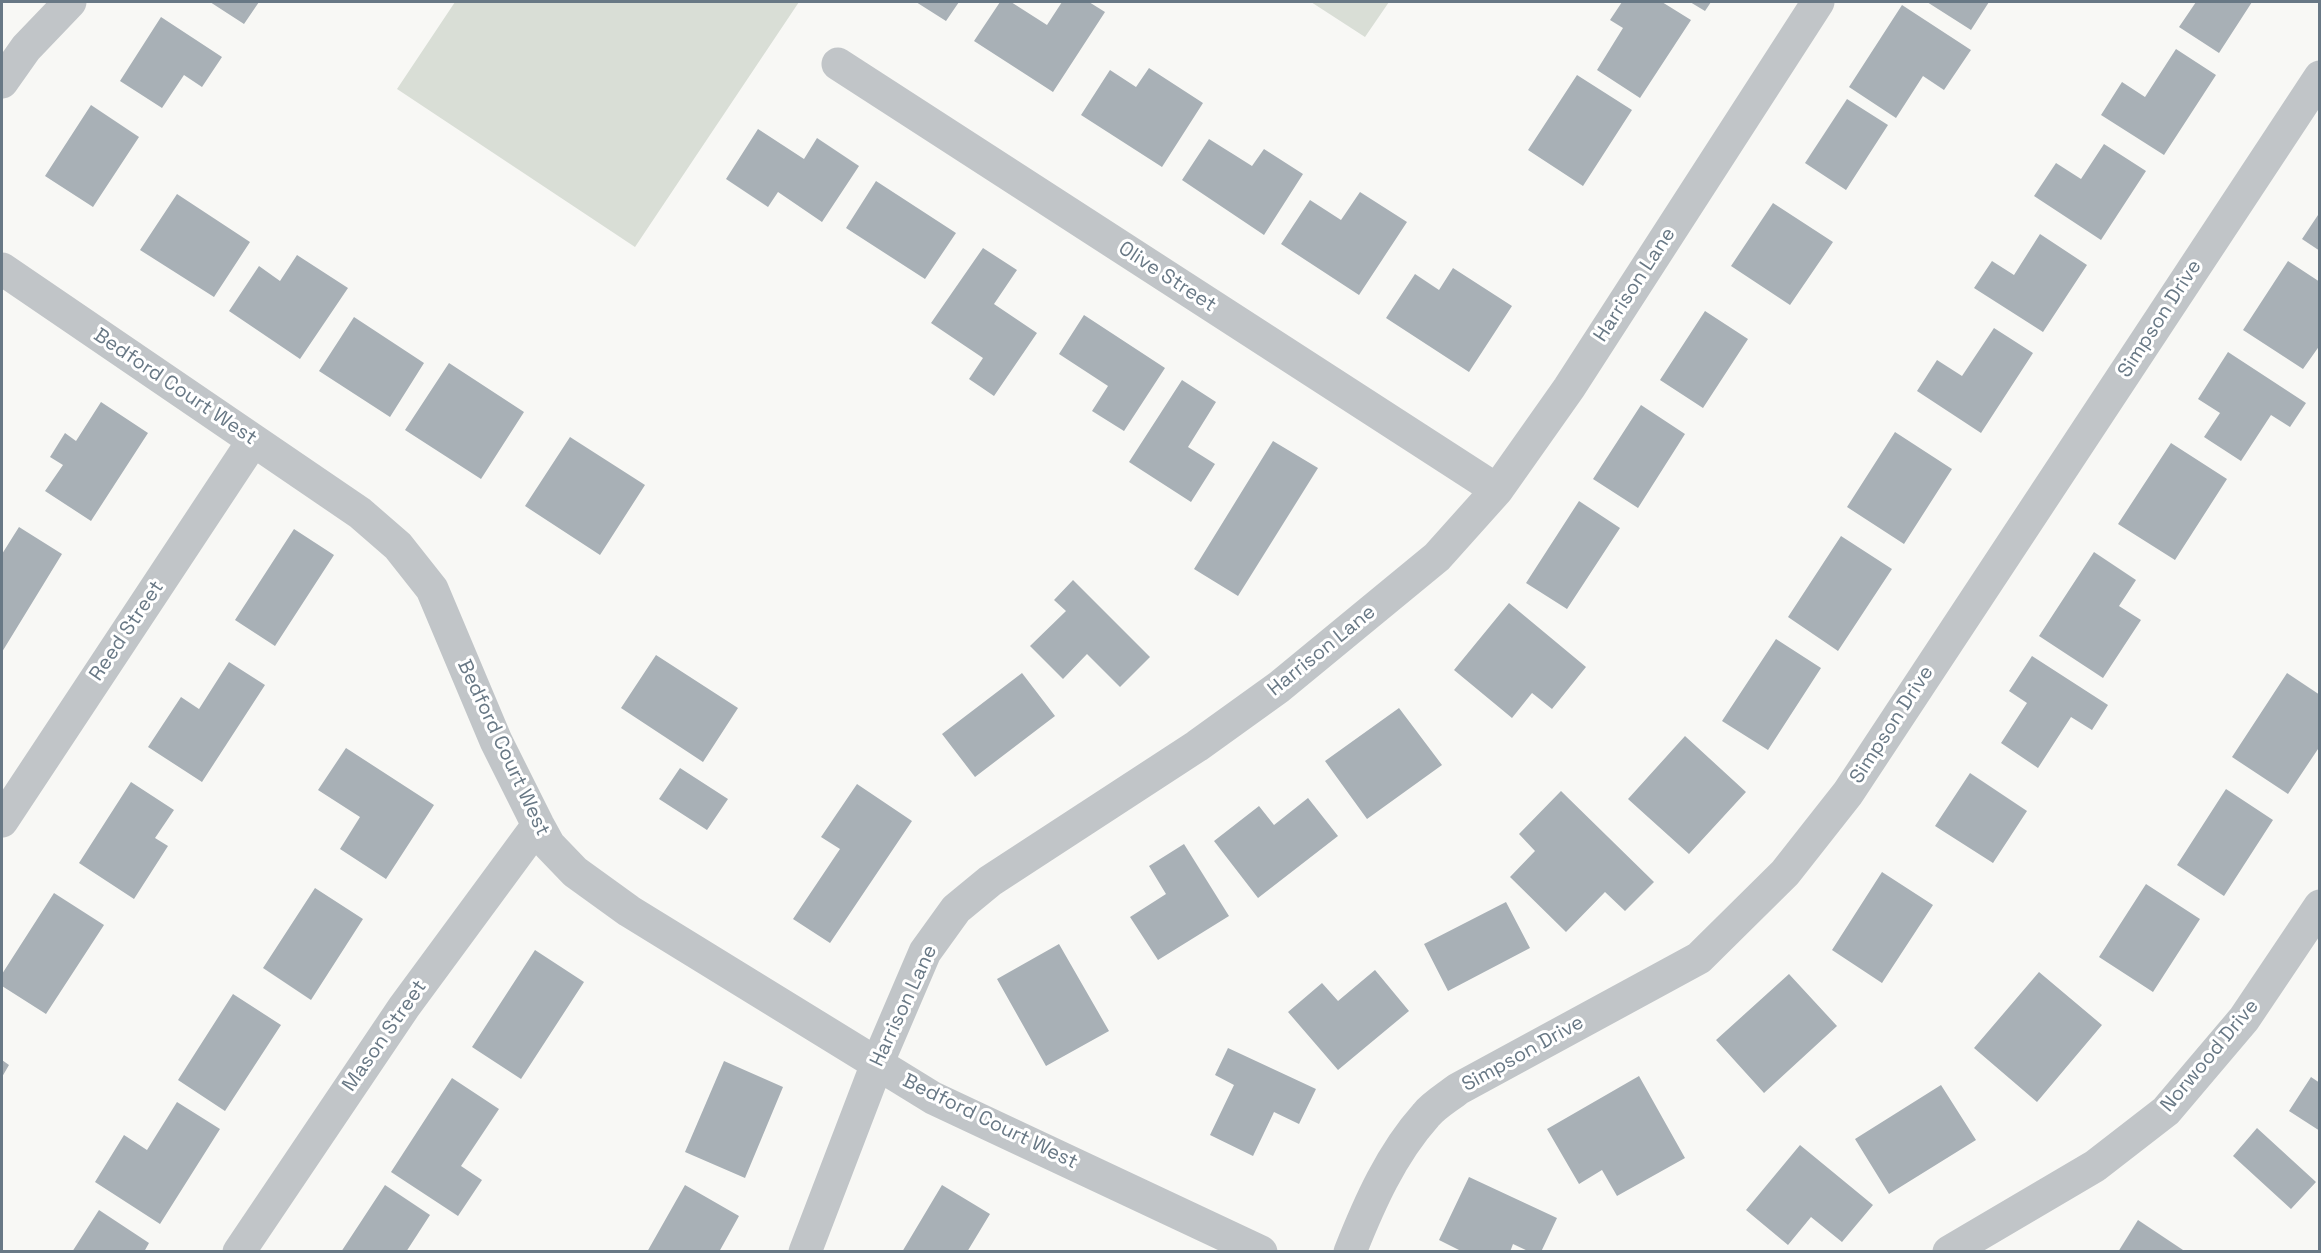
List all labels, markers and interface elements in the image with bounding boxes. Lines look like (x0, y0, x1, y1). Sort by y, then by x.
street label: Harrison Lane (1589, 223, 1681, 347)
street label: Olive Street (1114, 237, 1220, 317)
street label: Simpson Drive (2113, 256, 2207, 382)
street label: Bedford Court West (89, 323, 261, 451)
street label: Reed Street (85, 576, 169, 686)
street label: Harrison Lane (1263, 600, 1381, 702)
street label: Bedford Court West (452, 656, 554, 840)
street label: Simpson Drive (1845, 662, 1939, 788)
street label: Harrison Lane (865, 941, 943, 1071)
street label: Mason Street (338, 976, 432, 1096)
street label: Norwood Drive (2156, 995, 2264, 1117)
street label: Simpson Drive (1458, 1011, 1588, 1097)
street label: Bedford Court West (899, 1069, 1081, 1175)

